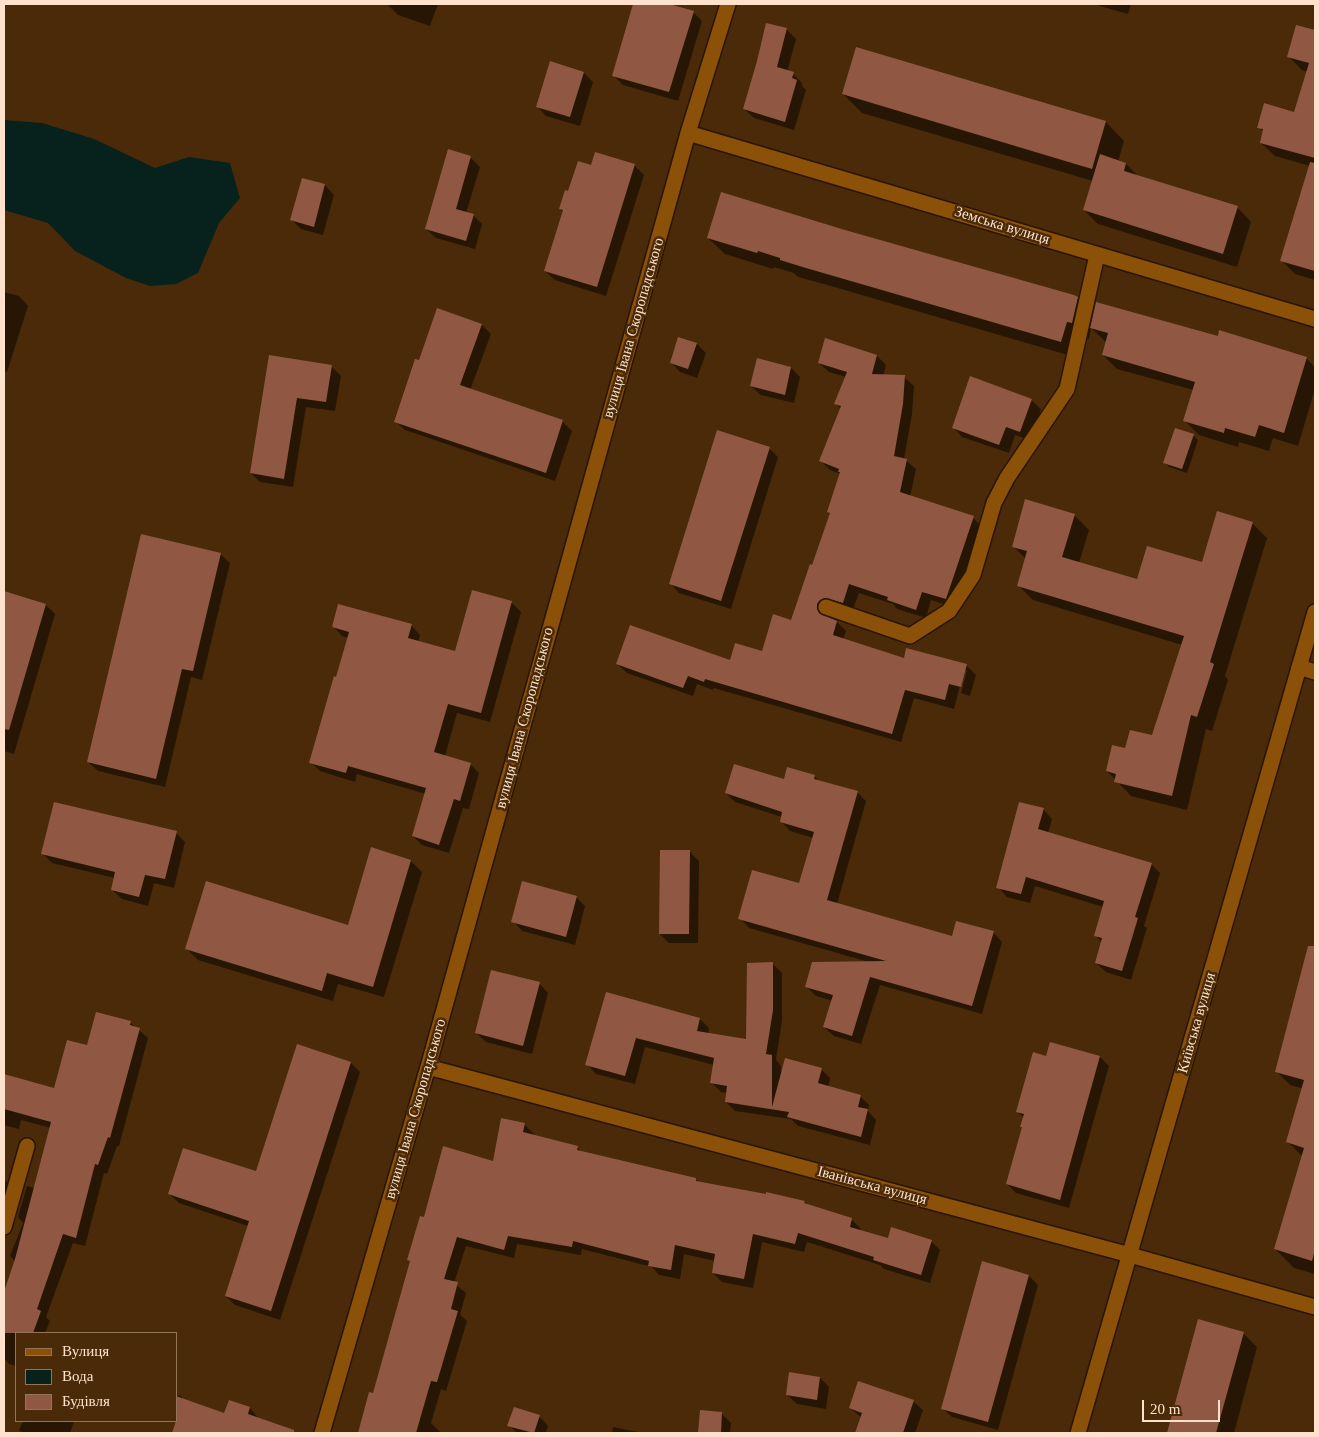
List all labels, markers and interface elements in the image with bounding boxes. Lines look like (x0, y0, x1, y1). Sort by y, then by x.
street label: Земська вулиця (952, 203, 1052, 249)
street label: вулиця Івана Скоропадського (600, 236, 668, 420)
street label: вулиця Івана Скоропадського (492, 625, 558, 811)
street label: Київська вулиця (1174, 971, 1220, 1075)
street label: вулиця Івана Скоропадського (382, 1017, 450, 1201)
street label: Іванівська вулиця (815, 1163, 929, 1209)
legend (15, 1332, 178, 1422)
text: Вулиця (62, 1343, 109, 1359)
text: Вода (62, 1368, 93, 1384)
scale bar (1144, 1390, 1222, 1422)
text: Будівля (62, 1393, 110, 1409)
text: 20 m (1150, 1401, 1180, 1417)

